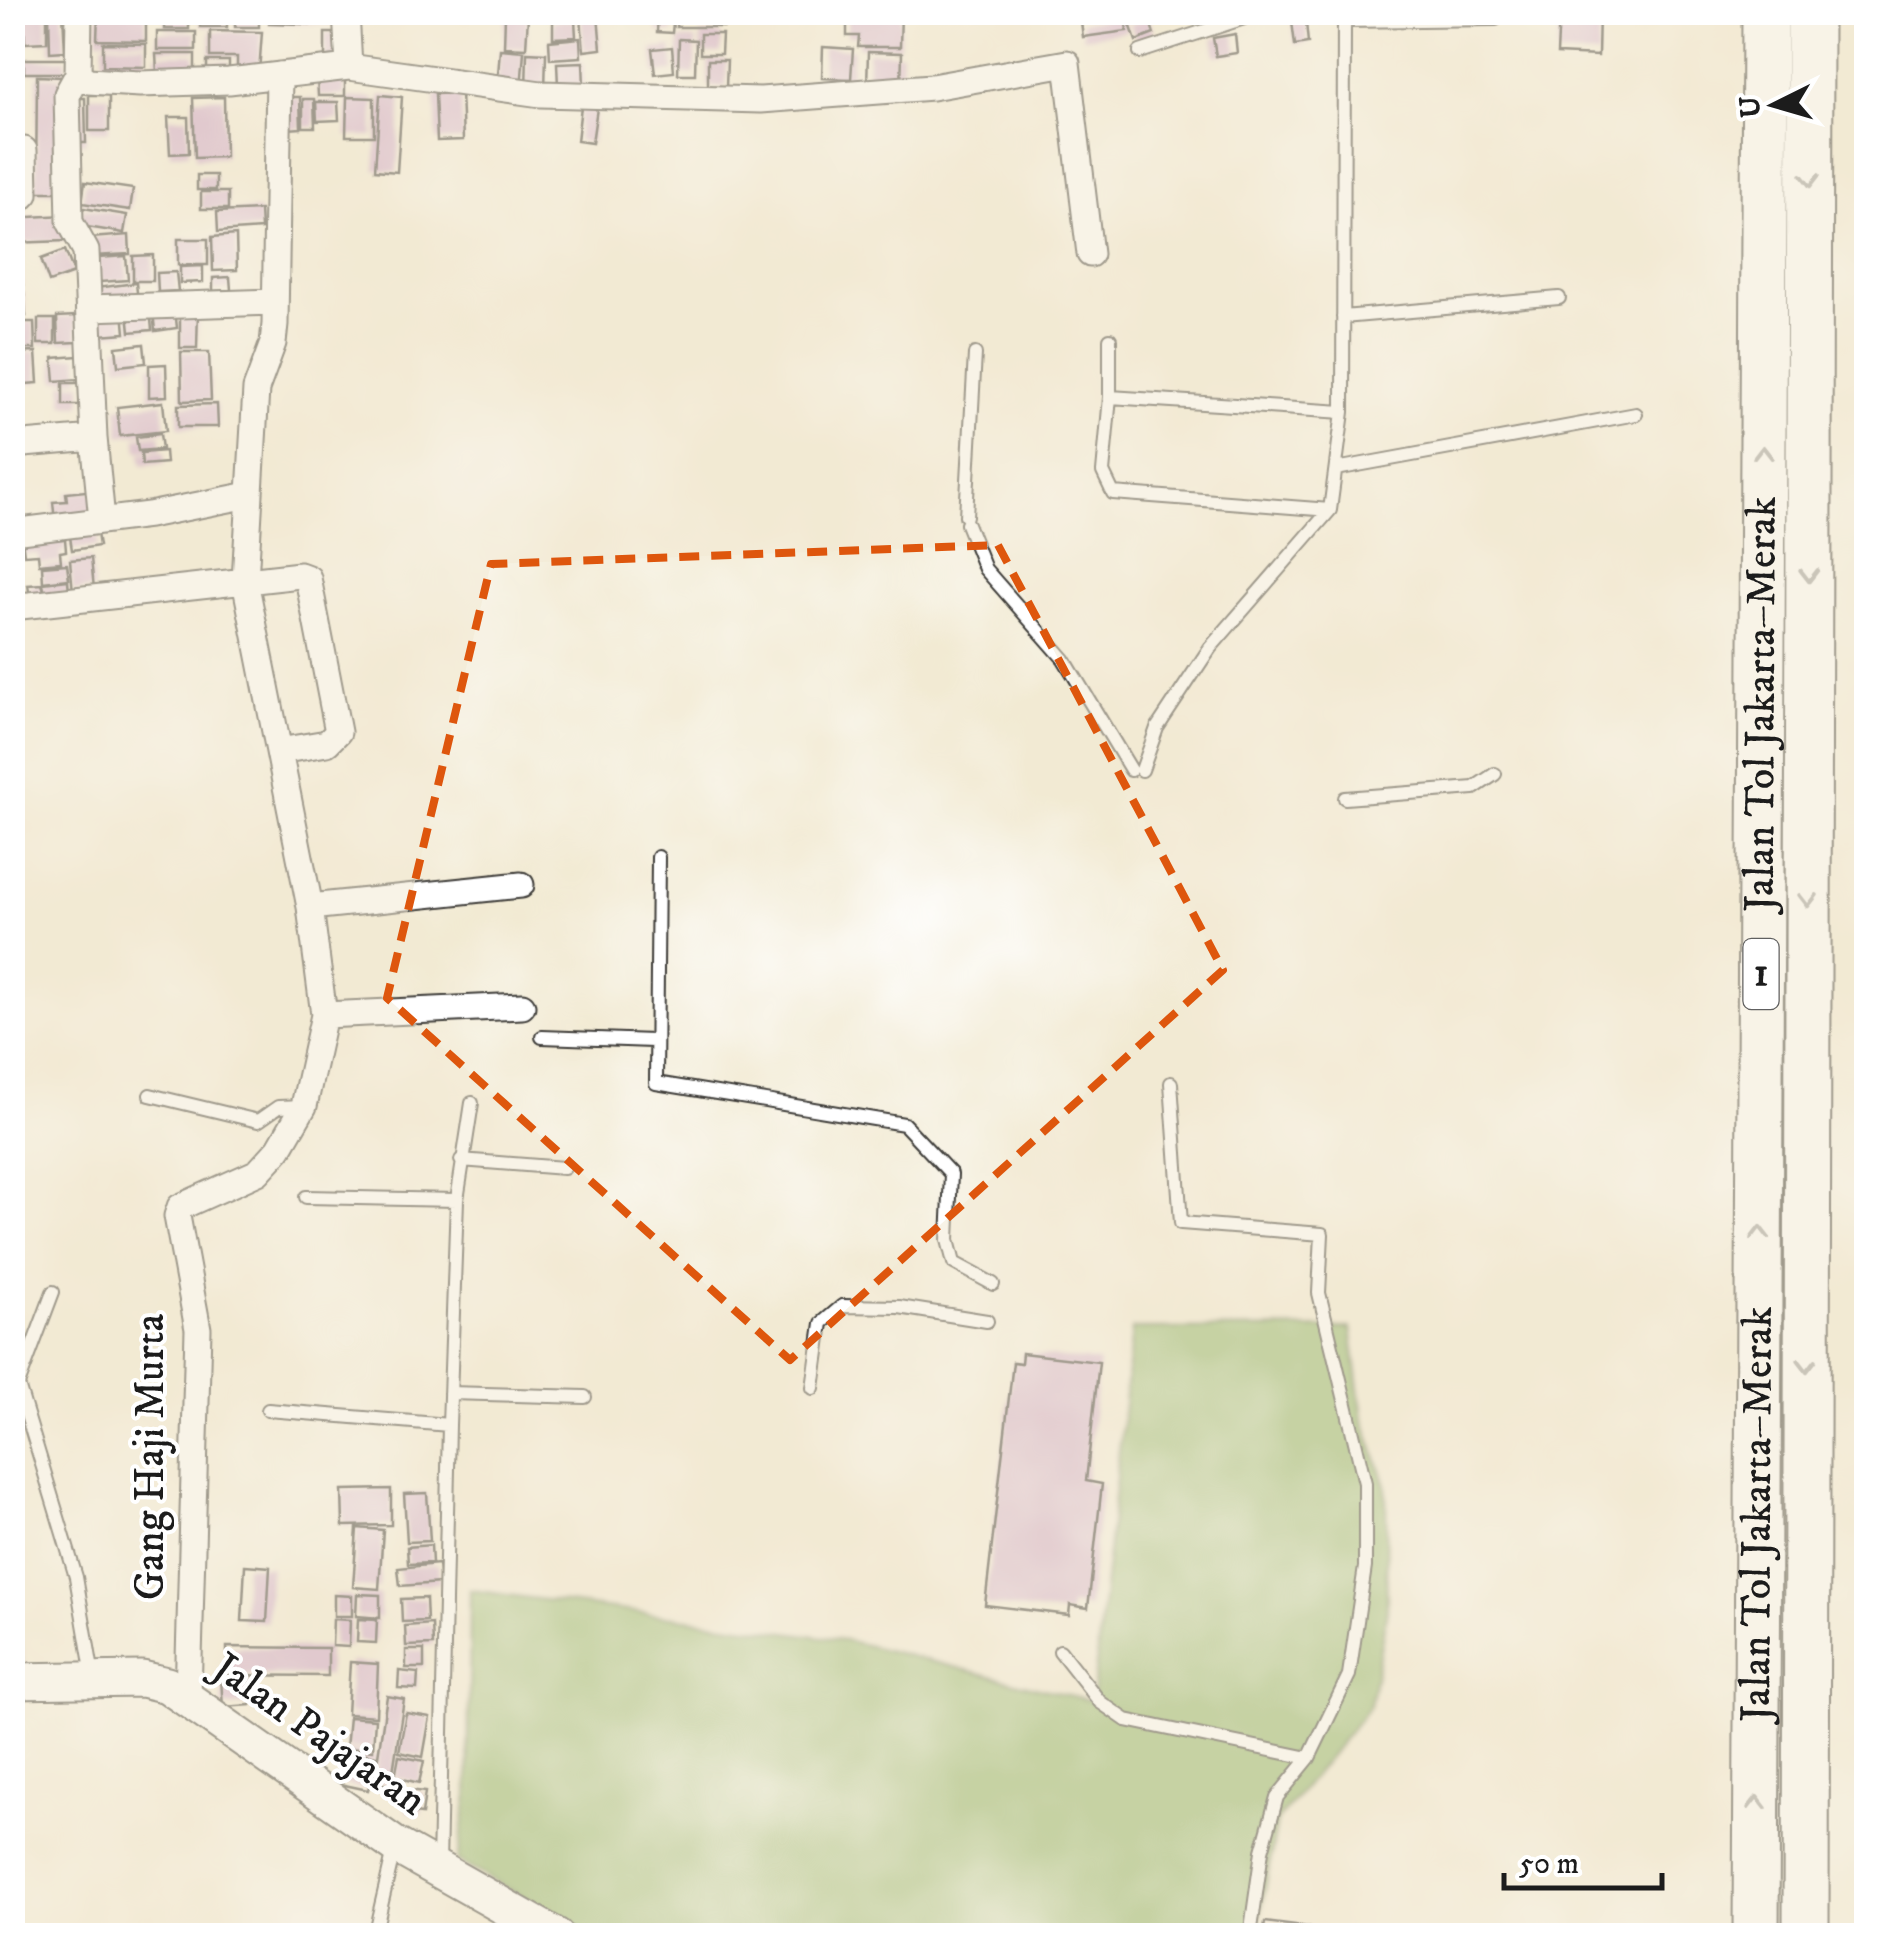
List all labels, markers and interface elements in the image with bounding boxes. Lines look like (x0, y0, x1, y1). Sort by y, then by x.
north arrow (1724, 55, 1824, 155)
text: U (1732, 94, 1769, 119)
one-way arrow (1799, 172, 1821, 188)
one-way arrow (1753, 445, 1774, 461)
street label: Jalan Tol Jakarta–Merak (1735, 496, 1789, 916)
one-way arrow (1798, 568, 1820, 583)
one-way arrow (1797, 892, 1819, 908)
road number: 1 (1744, 939, 1778, 1009)
one-way arrow (1749, 1225, 1771, 1240)
street label: Jalan Tol Jakarta–Merak (1731, 1306, 1785, 1726)
street label: Gang Haji Murta (125, 1314, 177, 1600)
one-way arrow (1796, 1358, 1818, 1373)
street label: Jalan Pajajaran (199, 1640, 436, 1828)
one-way arrow (1746, 1795, 1768, 1810)
scale bar (1504, 1828, 1662, 1890)
text: 50 m (1519, 1846, 1579, 1883)

